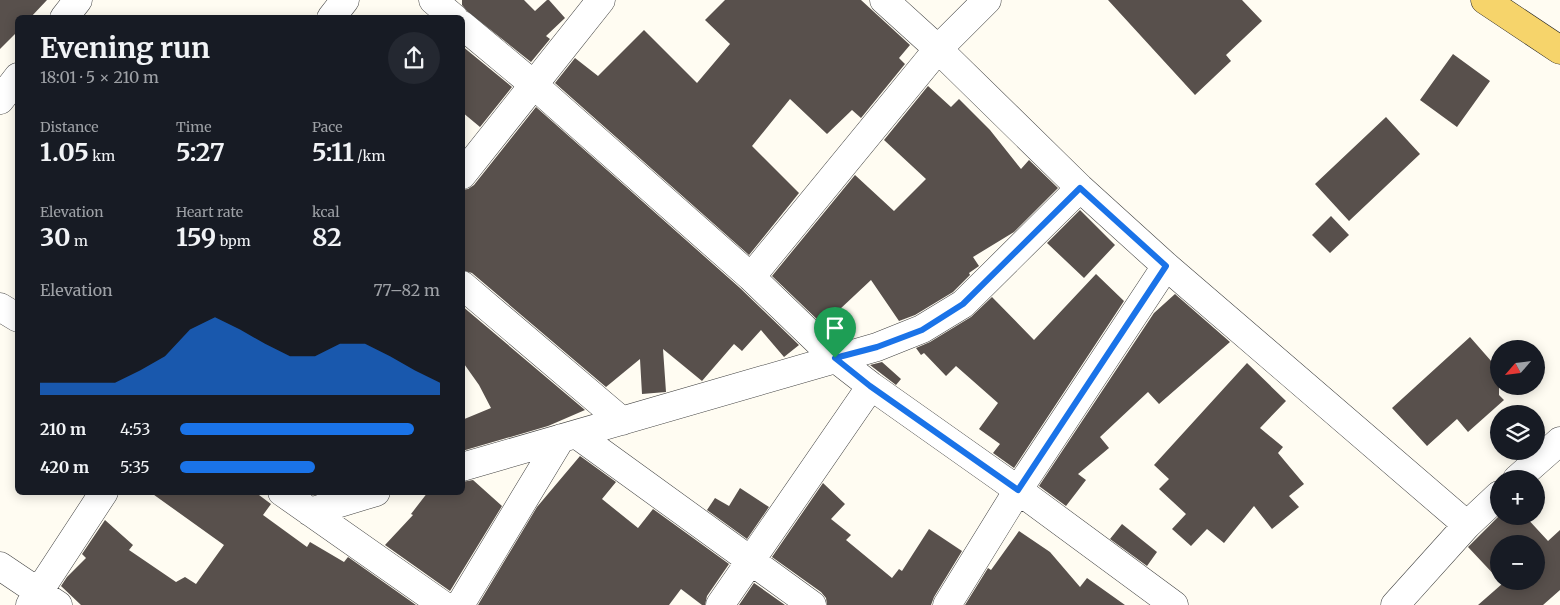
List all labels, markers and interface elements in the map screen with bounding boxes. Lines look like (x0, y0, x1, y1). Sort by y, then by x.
text: Evening run (40, 30, 210, 66)
button: share (388, 32, 440, 84)
text: 18:01 · 5 × 210 m (40, 67, 159, 87)
text: Distance (40, 118, 99, 136)
text: Time (176, 118, 212, 136)
text: Pace (312, 118, 343, 136)
text: 1.05 (40, 136, 89, 168)
text: 5:27 (176, 136, 225, 168)
text: 5:11 (312, 136, 354, 168)
text: km (89, 147, 115, 165)
text: /km (354, 147, 385, 165)
text: Elevation (40, 203, 104, 221)
text: Heart rate (176, 203, 243, 221)
text: kcal (312, 203, 340, 221)
text: 30 (40, 221, 71, 253)
text: 159 (176, 221, 216, 253)
text: 82 (312, 221, 342, 253)
text: m (71, 232, 88, 250)
text: bpm (216, 232, 251, 250)
text: Elevation (40, 280, 113, 300)
text: 77–82 m (373, 280, 440, 300)
pin (814, 307, 856, 358)
icon: arrive (821, 314, 849, 342)
north arrow (1490, 340, 1545, 395)
map controls (1490, 340, 1545, 590)
button: layers (1490, 405, 1545, 460)
text: 210 m (40, 419, 86, 439)
text: 4:53 (120, 419, 150, 439)
text: 420 m (40, 457, 89, 477)
text: 5:35 (120, 457, 150, 477)
button: + (1490, 470, 1545, 525)
button: − (1490, 535, 1545, 590)

